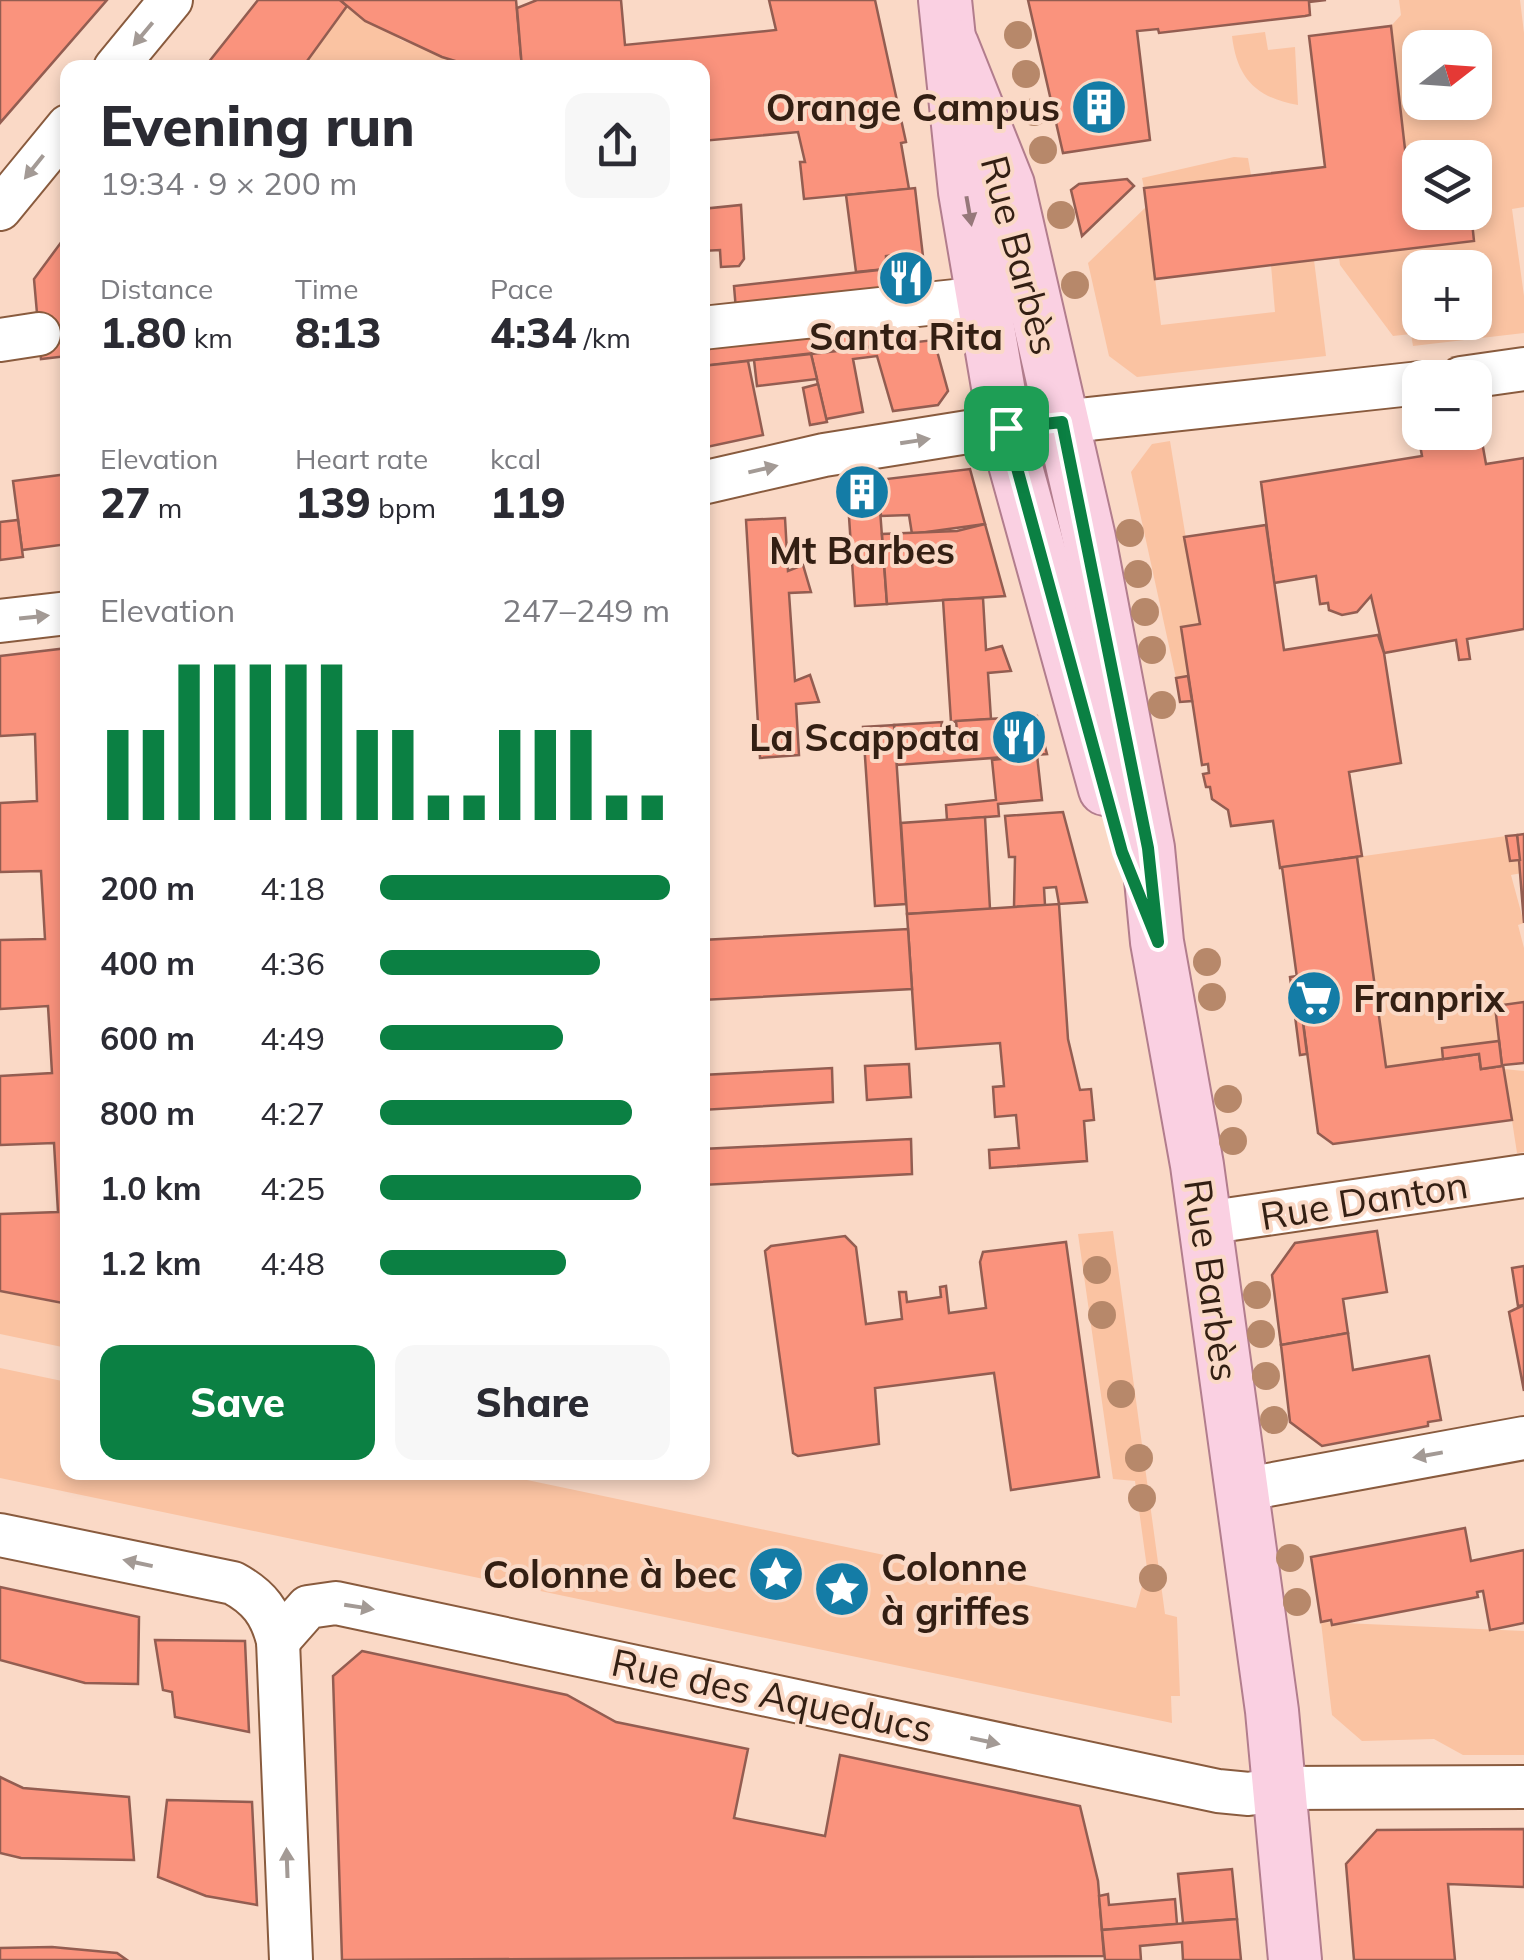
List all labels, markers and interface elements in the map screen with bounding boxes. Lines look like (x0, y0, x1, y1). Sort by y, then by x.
one-way arrow (133, 21, 154, 46)
north arrow (1402, 30, 1492, 120)
map controls (1402, 30, 1492, 450)
building icon: Orange Campus (1069, 77, 1129, 137)
place label: Orange Campus (766, 83, 1060, 131)
text: Evening run (100, 91, 415, 160)
button: share (565, 93, 670, 198)
button: layers (1402, 140, 1492, 230)
street label: Rue Barbès (970, 150, 1070, 360)
one-way arrow (24, 155, 45, 180)
text: 19:34 · 9 × 200 m (100, 163, 357, 203)
one-way arrow (962, 196, 977, 227)
restaurant icon: Santa Rita (876, 248, 936, 308)
button: + (1402, 250, 1492, 340)
text: Distance (100, 271, 213, 306)
text: Time (295, 271, 358, 306)
text: Pace (490, 271, 553, 306)
text: 1.80 (100, 306, 187, 359)
text: 8:13 (295, 306, 382, 359)
text: 4:34 (490, 306, 577, 359)
place label: Santa Rita (809, 312, 1003, 360)
text: km (187, 320, 233, 355)
text: /km (577, 320, 631, 355)
button: − (1402, 360, 1492, 450)
pin (964, 386, 1049, 471)
icon: arrive (979, 401, 1034, 456)
one-way arrow (900, 433, 931, 448)
text: Elevation (100, 441, 218, 476)
text: Heart rate (295, 441, 428, 476)
text: kcal (490, 441, 541, 476)
one-way arrow (748, 461, 779, 476)
building icon: Mt Barbes (832, 462, 892, 522)
text: 27 (100, 476, 150, 529)
text: 139 (295, 476, 371, 529)
text: 119 (490, 476, 566, 529)
text: m (150, 490, 182, 525)
text: bpm (371, 490, 436, 525)
place label: Mt Barbes (769, 526, 955, 574)
text: Elevation (100, 590, 235, 630)
text: 247–249 m (502, 590, 670, 630)
one-way arrow (18, 609, 50, 625)
restaurant icon: La Scappata (989, 707, 1049, 767)
place label: La Scappata (749, 713, 980, 761)
text: 200 m (100, 868, 195, 908)
text: 4:18 (260, 868, 325, 908)
text: 400 m (100, 943, 195, 983)
text: 4:36 (260, 943, 325, 983)
supermarket icon: Franprix (1284, 968, 1344, 1028)
place label: Franprix (1353, 974, 1506, 1022)
text: 600 m (100, 1018, 195, 1058)
text: 4:49 (260, 1018, 325, 1058)
text: 800 m (100, 1093, 195, 1133)
text: 4:27 (260, 1093, 325, 1133)
street label: Rue Danton (1257, 1160, 1471, 1240)
text: 1.0 km (100, 1168, 202, 1208)
text: 4:25 (260, 1168, 325, 1208)
street label: Rue Barbès (1174, 1176, 1250, 1384)
text: 1.2 km (100, 1243, 202, 1283)
text: 4:48 (260, 1243, 325, 1283)
button: Save (100, 1345, 375, 1460)
button: Share (395, 1345, 670, 1460)
one-way arrow (1412, 1448, 1443, 1463)
place label: Colonne à griffes (881, 1543, 1030, 1635)
place icon: Colonne à bec (746, 1544, 806, 1604)
place label: Colonne à bec (483, 1550, 737, 1598)
one-way arrow (122, 1555, 153, 1571)
place icon: Colonne à griffes (812, 1559, 872, 1619)
one-way arrow (344, 1599, 375, 1615)
street label: Rue des Aqueducs (607, 1638, 937, 1752)
one-way arrow (970, 1734, 1001, 1750)
one-way arrow (279, 1846, 295, 1878)

